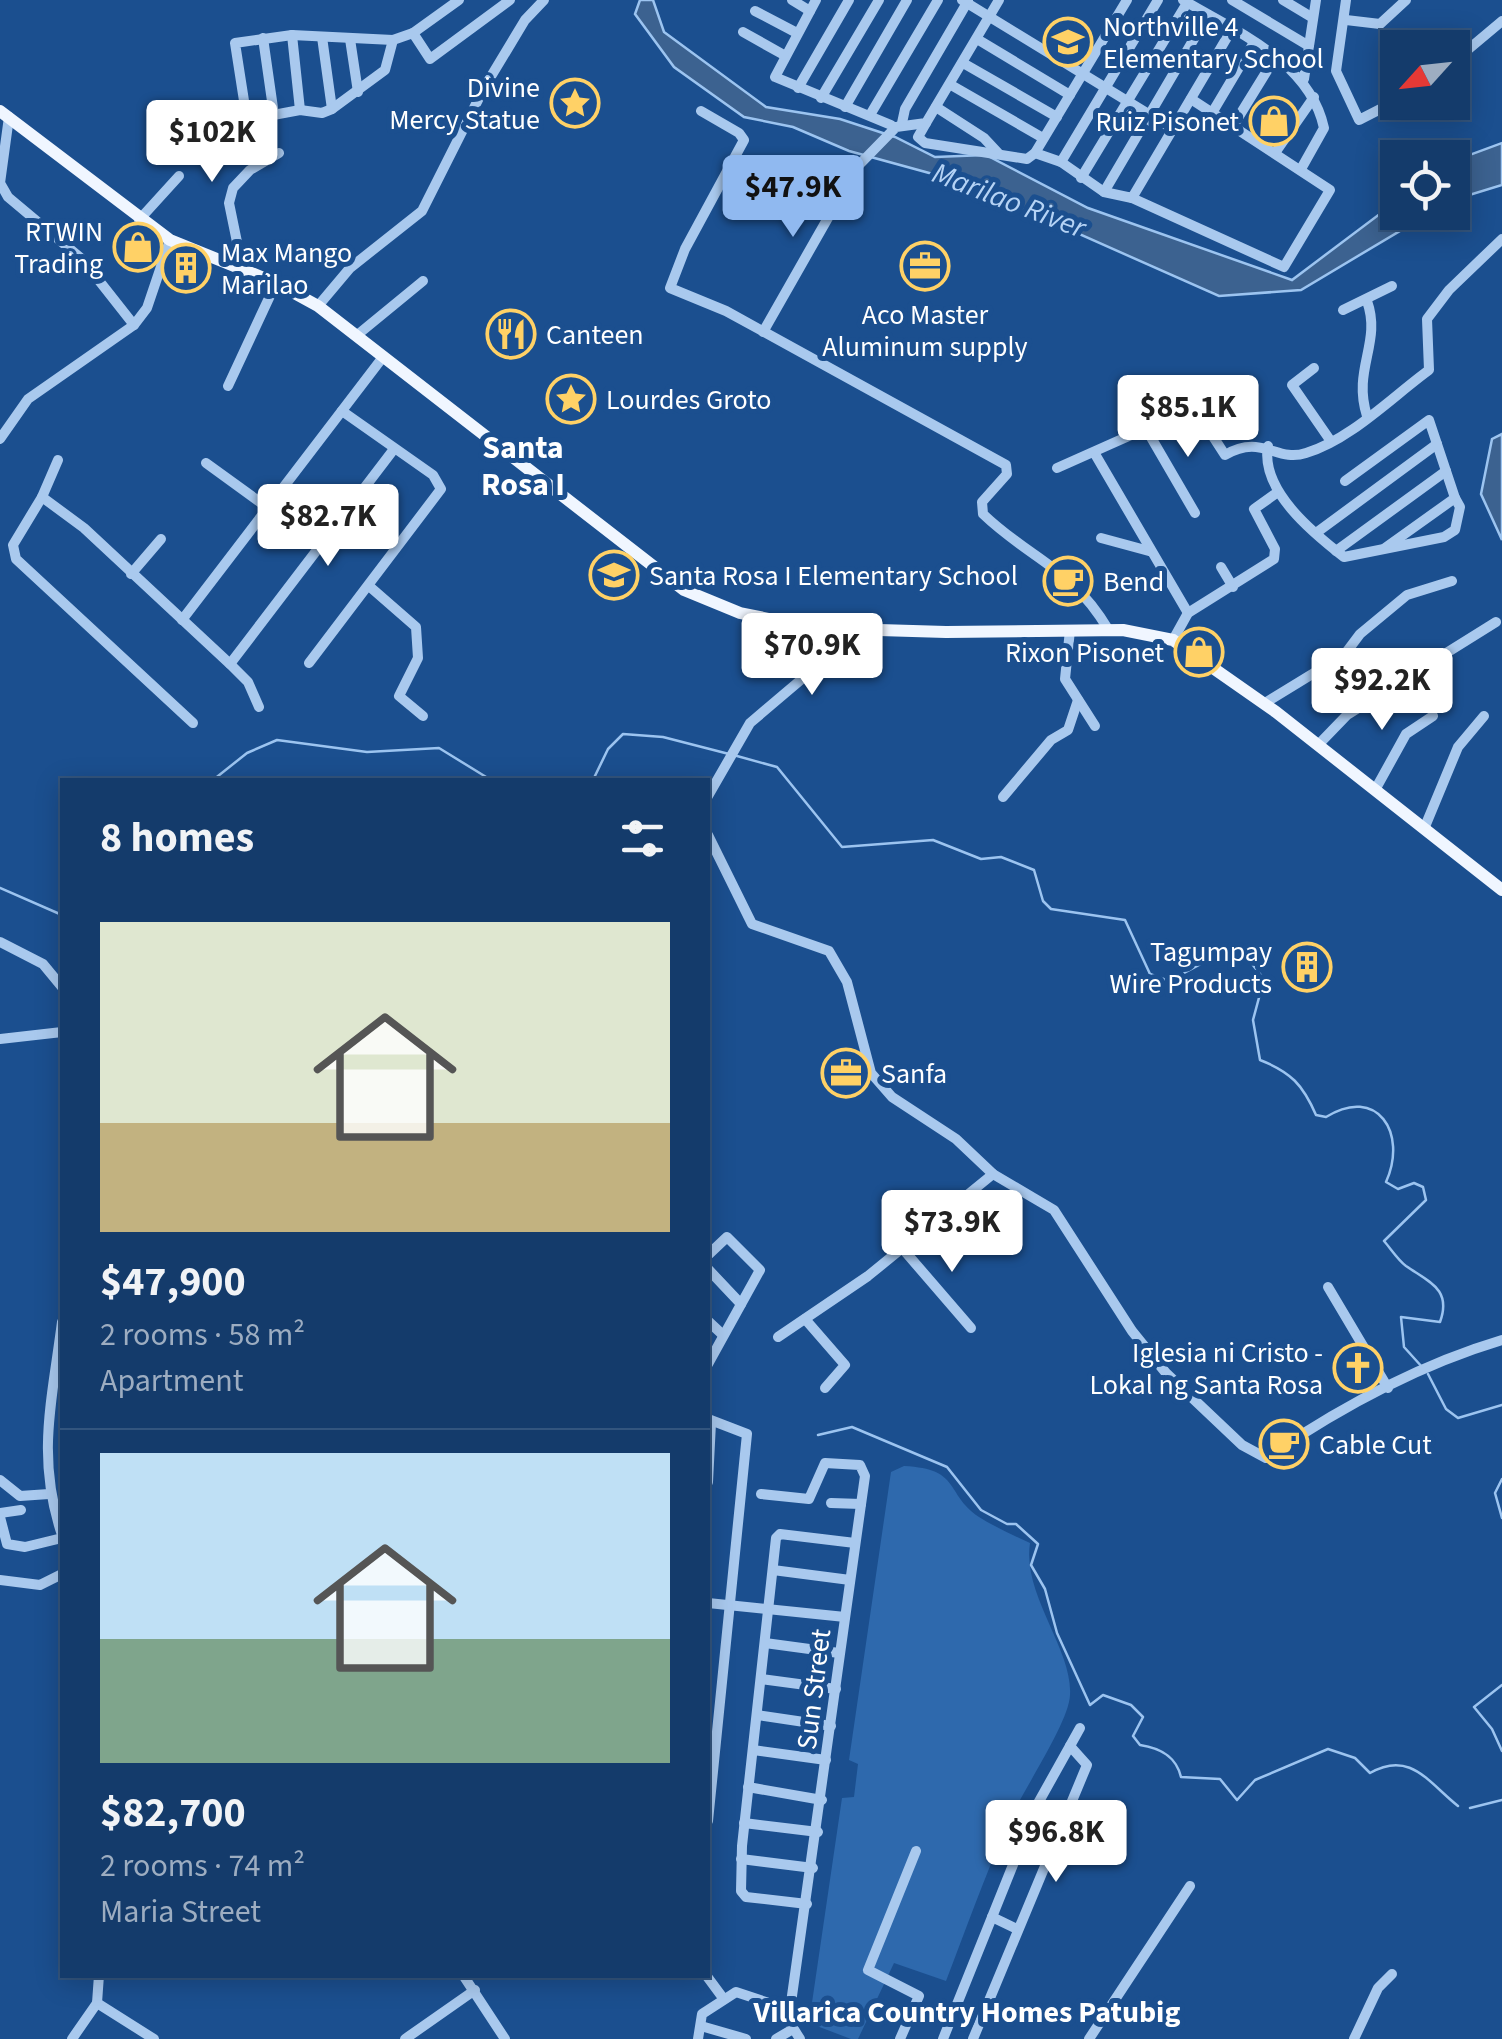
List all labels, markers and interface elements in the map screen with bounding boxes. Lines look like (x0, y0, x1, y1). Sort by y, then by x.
place label: Northville 4 Elementary School (1103, 7, 1324, 79)
school or university icon: Northville 4 Elementary School (1042, 16, 1094, 68)
north arrow (1380, 30, 1470, 120)
map controls (1380, 30, 1470, 230)
place label: Divine Mercy Statue (389, 68, 540, 140)
place icon: Divine Mercy Statue (549, 77, 601, 129)
shop icon: Ruiz Pisonet (1248, 95, 1300, 147)
pin: $102K (142, 100, 282, 185)
place label: Ruiz Pisonet (1095, 102, 1240, 142)
text: $102K (168, 109, 256, 155)
button: locate (1380, 140, 1470, 230)
water label: Marilao River (926, 151, 1093, 250)
pin: $47.9K (712, 155, 874, 240)
text: $47.9K (745, 164, 841, 210)
place label: RTWIN Trading (14, 212, 103, 284)
shop icon: RTWIN Trading (112, 221, 164, 273)
place label: Max Mango Marilao (221, 233, 352, 305)
office icon: Aco Master Aluminum supply (899, 240, 951, 292)
building icon: Max Mango Marilao (160, 242, 212, 294)
place label: Aco Master Aluminum supply (822, 295, 1028, 367)
restaurant icon: Canteen (485, 308, 537, 360)
place label: Canteen (546, 315, 644, 355)
place icon: Lourdes Groto (545, 373, 597, 425)
pin: $85.1K (1107, 375, 1269, 460)
place label: Lourdes Groto (606, 380, 772, 420)
text: $85.1K (1140, 384, 1236, 430)
district label: Santa Rosa I (481, 425, 565, 508)
pin: $82.7K (247, 484, 409, 569)
text: $82.7K (280, 493, 376, 539)
school or university icon: Santa Rosa I Elementary School (588, 549, 640, 601)
cafe icon: Bend (1042, 555, 1094, 607)
place label: Santa Rosa I Elementary School (649, 556, 1018, 596)
place label: Bend (1103, 562, 1164, 602)
pin: $70.9K (731, 613, 893, 698)
text: $70.9K (764, 622, 860, 668)
shop icon: Rixon Pisonet (1173, 626, 1225, 678)
place label: Rixon Pisonet (1005, 633, 1165, 673)
pin: $92.2K (1301, 648, 1463, 733)
text: $92.2K (1334, 657, 1430, 703)
text: 8 homes (100, 808, 254, 868)
icon: filters (615, 811, 670, 866)
place label: Tagumpay Wire Products (1110, 932, 1272, 1004)
building icon: Tagumpay Wire Products (1281, 941, 1333, 993)
icon: home (295, 987, 475, 1167)
office icon: Sanfa (820, 1047, 872, 1099)
place label: Sanfa (881, 1054, 947, 1094)
pin: $73.9K (871, 1190, 1033, 1275)
text: $73.9K (904, 1199, 1000, 1245)
text: $47,900 (100, 1252, 246, 1312)
text: 2 rooms · 58 m² (100, 1312, 305, 1358)
place label: Iglesia ni Cristo - Lokal ng Santa Rosa (1090, 1333, 1323, 1405)
church icon: Iglesia ni Cristo - Lokal ng Santa Rosa (1332, 1342, 1384, 1394)
text: Apartment (100, 1358, 243, 1404)
cafe icon: Cable Cut (1258, 1418, 1310, 1470)
place label: Cable Cut (1319, 1425, 1432, 1465)
icon: home (295, 1518, 475, 1698)
street label: Sun Street (787, 1626, 841, 1752)
text: $82,700 (100, 1783, 246, 1843)
pin: $96.8K (975, 1800, 1137, 1885)
text: $96.8K (1008, 1809, 1104, 1855)
text: 2 rooms · 74 m² (100, 1843, 305, 1889)
text: Maria Street (100, 1889, 261, 1935)
district label: Villarica Country Homes Patubig (753, 1991, 1180, 2034)

